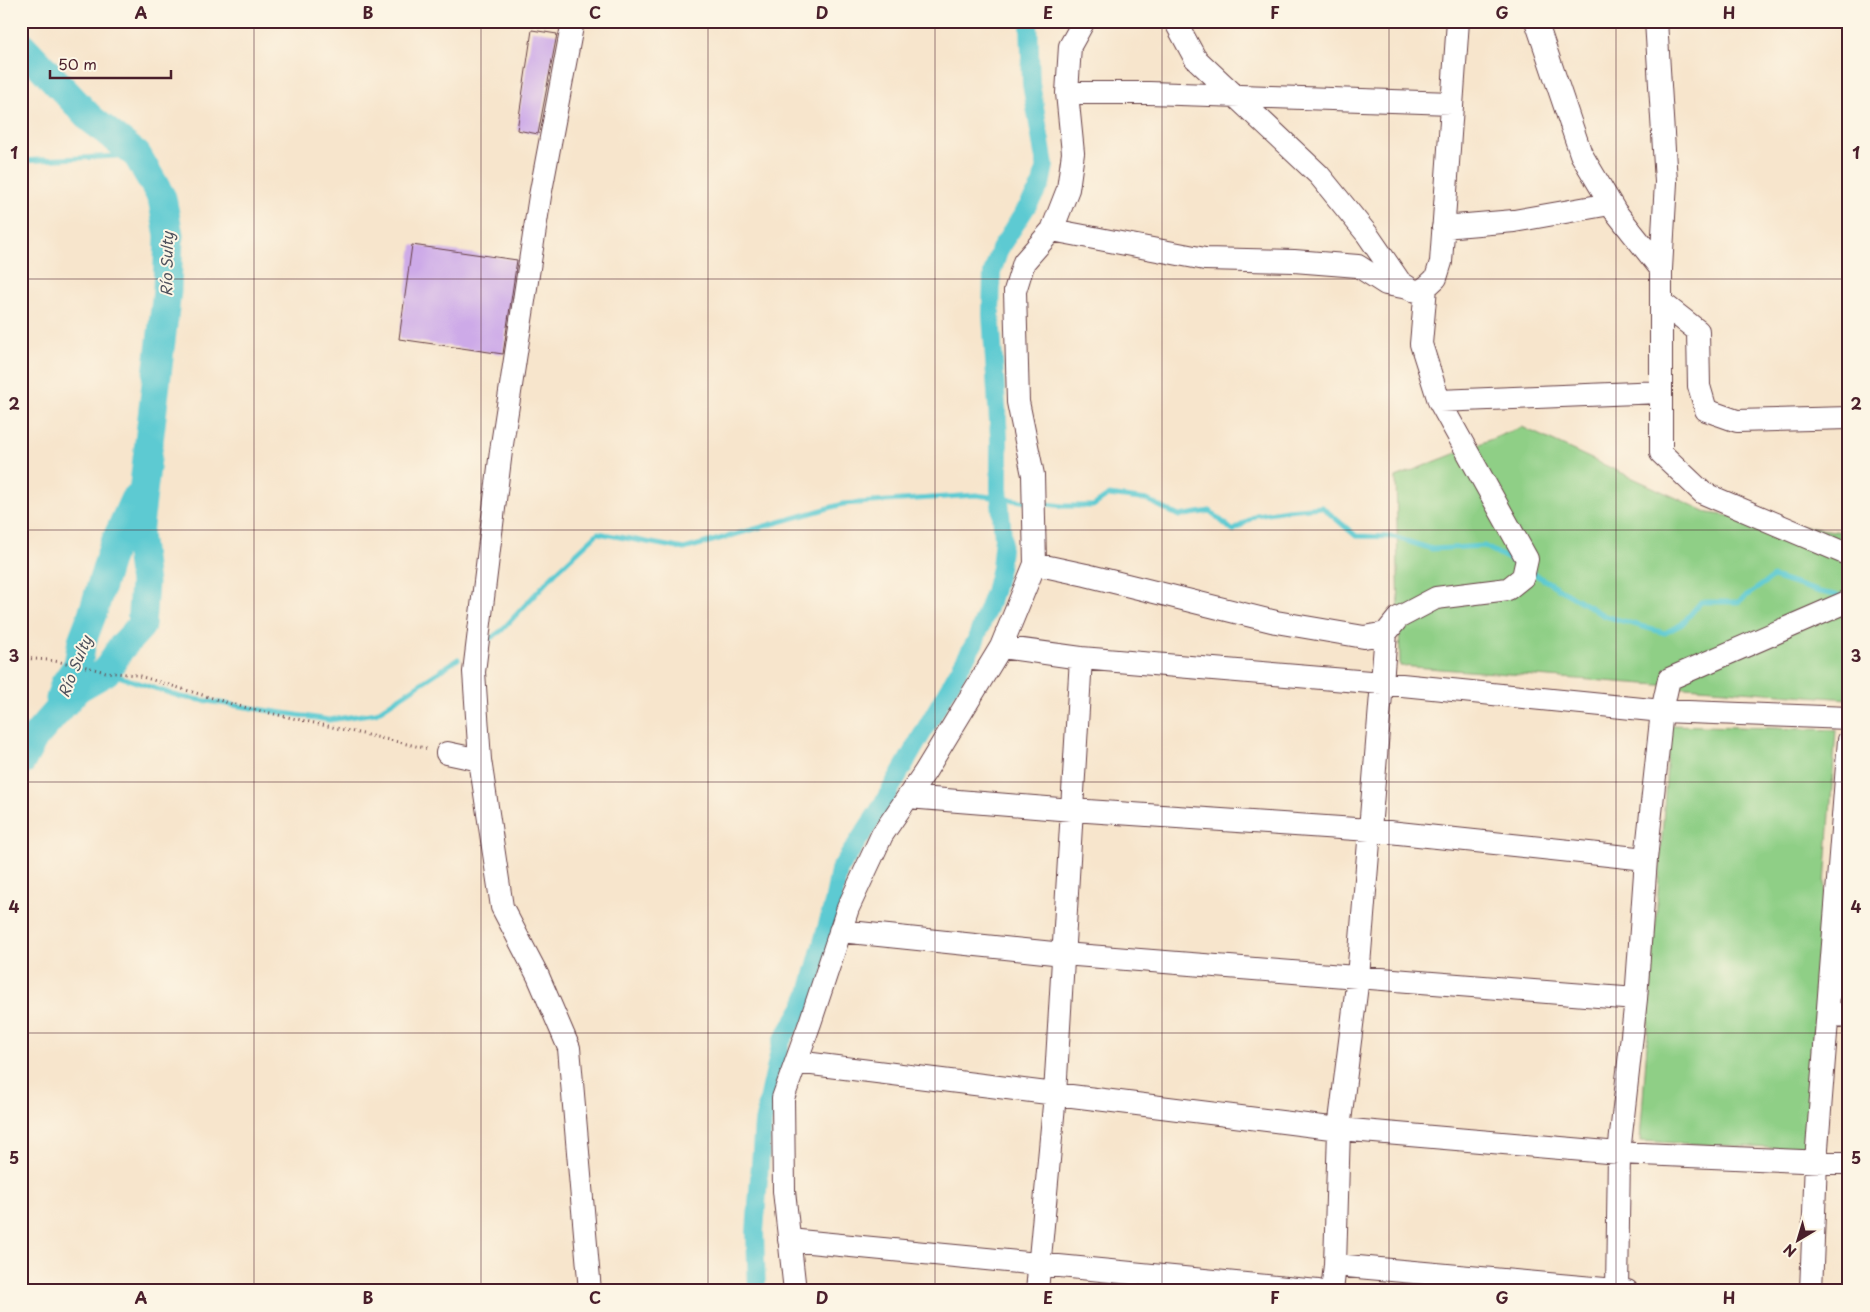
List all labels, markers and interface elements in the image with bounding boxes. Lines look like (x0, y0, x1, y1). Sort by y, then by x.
text: A (135, 0, 148, 24)
text: B (363, 0, 374, 24)
text: C (589, 0, 601, 24)
text: D (816, 0, 828, 24)
text: E (1043, 0, 1053, 24)
text: F (1270, 0, 1280, 24)
text: G (1495, 0, 1509, 24)
text: H (1723, 0, 1735, 24)
scale bar (50, 48, 171, 80)
text: 50 m (58, 52, 97, 75)
text: 1 (10, 140, 18, 164)
text: 1 (1852, 140, 1860, 164)
water label: Río Sulty (154, 230, 178, 297)
text: 2 (8, 391, 20, 415)
text: 2 (1850, 391, 1862, 415)
water label: Río Sulty (51, 630, 97, 700)
text: 3 (9, 643, 19, 667)
text: 3 (1851, 643, 1861, 667)
text: 4 (9, 894, 20, 918)
text: 4 (1851, 894, 1862, 918)
text: 5 (9, 1145, 19, 1169)
text: 5 (1851, 1145, 1861, 1169)
north arrow (1772, 1214, 1822, 1264)
text: N (1779, 1239, 1801, 1262)
text: A (135, 1285, 148, 1309)
text: B (363, 1285, 374, 1309)
text: C (589, 1285, 601, 1309)
text: D (816, 1285, 828, 1309)
text: E (1043, 1285, 1053, 1309)
text: F (1270, 1285, 1280, 1309)
text: G (1495, 1285, 1509, 1309)
text: H (1723, 1285, 1735, 1309)

